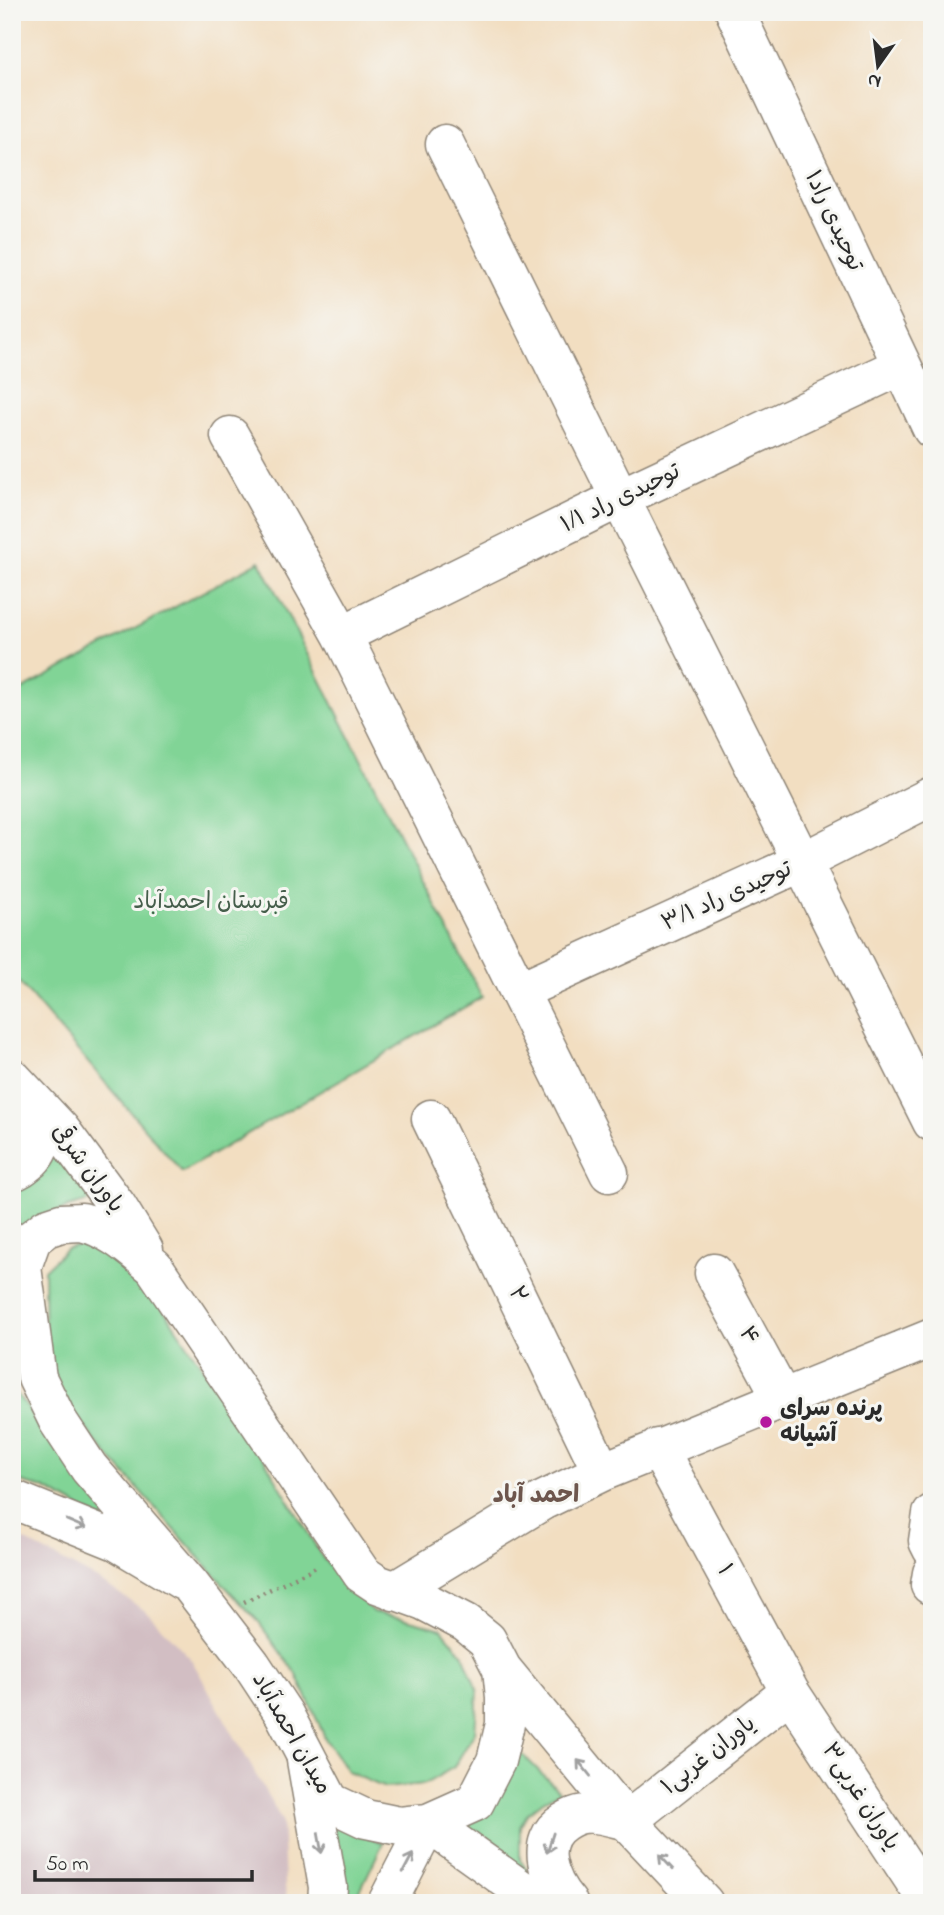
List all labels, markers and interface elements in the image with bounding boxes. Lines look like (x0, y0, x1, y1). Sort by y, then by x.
north arrow (842, 32, 912, 102)
text: N (865, 65, 884, 95)
street label: توحیدی راد۱ (795, 165, 871, 277)
street label: ۱/۱ توحیدی راد (556, 456, 687, 542)
street label: ۳/۱ توحیدی راد (656, 853, 798, 940)
park label: قبرستان احمدآباد (133, 886, 289, 919)
street label: یاوران شرقی (43, 1118, 131, 1220)
street label: ۲ (499, 1281, 535, 1309)
street label: ۴ (729, 1321, 767, 1351)
place label: پرنده سرای آشیانه (780, 1393, 883, 1452)
marker: پرنده سرای آشیانه (758, 1414, 774, 1430)
district label: احمد آباد (493, 1479, 579, 1514)
one-way arrow (65, 1518, 86, 1531)
street label: ۱ (708, 1558, 740, 1582)
street label: میدان احمدآباد (243, 1667, 339, 1801)
street label: یاوران غربی۱ (655, 1708, 763, 1804)
street label: یاوران غربی۳ (813, 1737, 907, 1857)
one-way arrow (576, 1759, 592, 1777)
one-way arrow (314, 1831, 327, 1853)
one-way arrow (542, 1832, 555, 1854)
scale bar (35, 1838, 252, 1882)
text: 50 m (46, 1850, 89, 1880)
one-way arrow (401, 1853, 415, 1874)
one-way arrow (657, 1854, 674, 1871)

